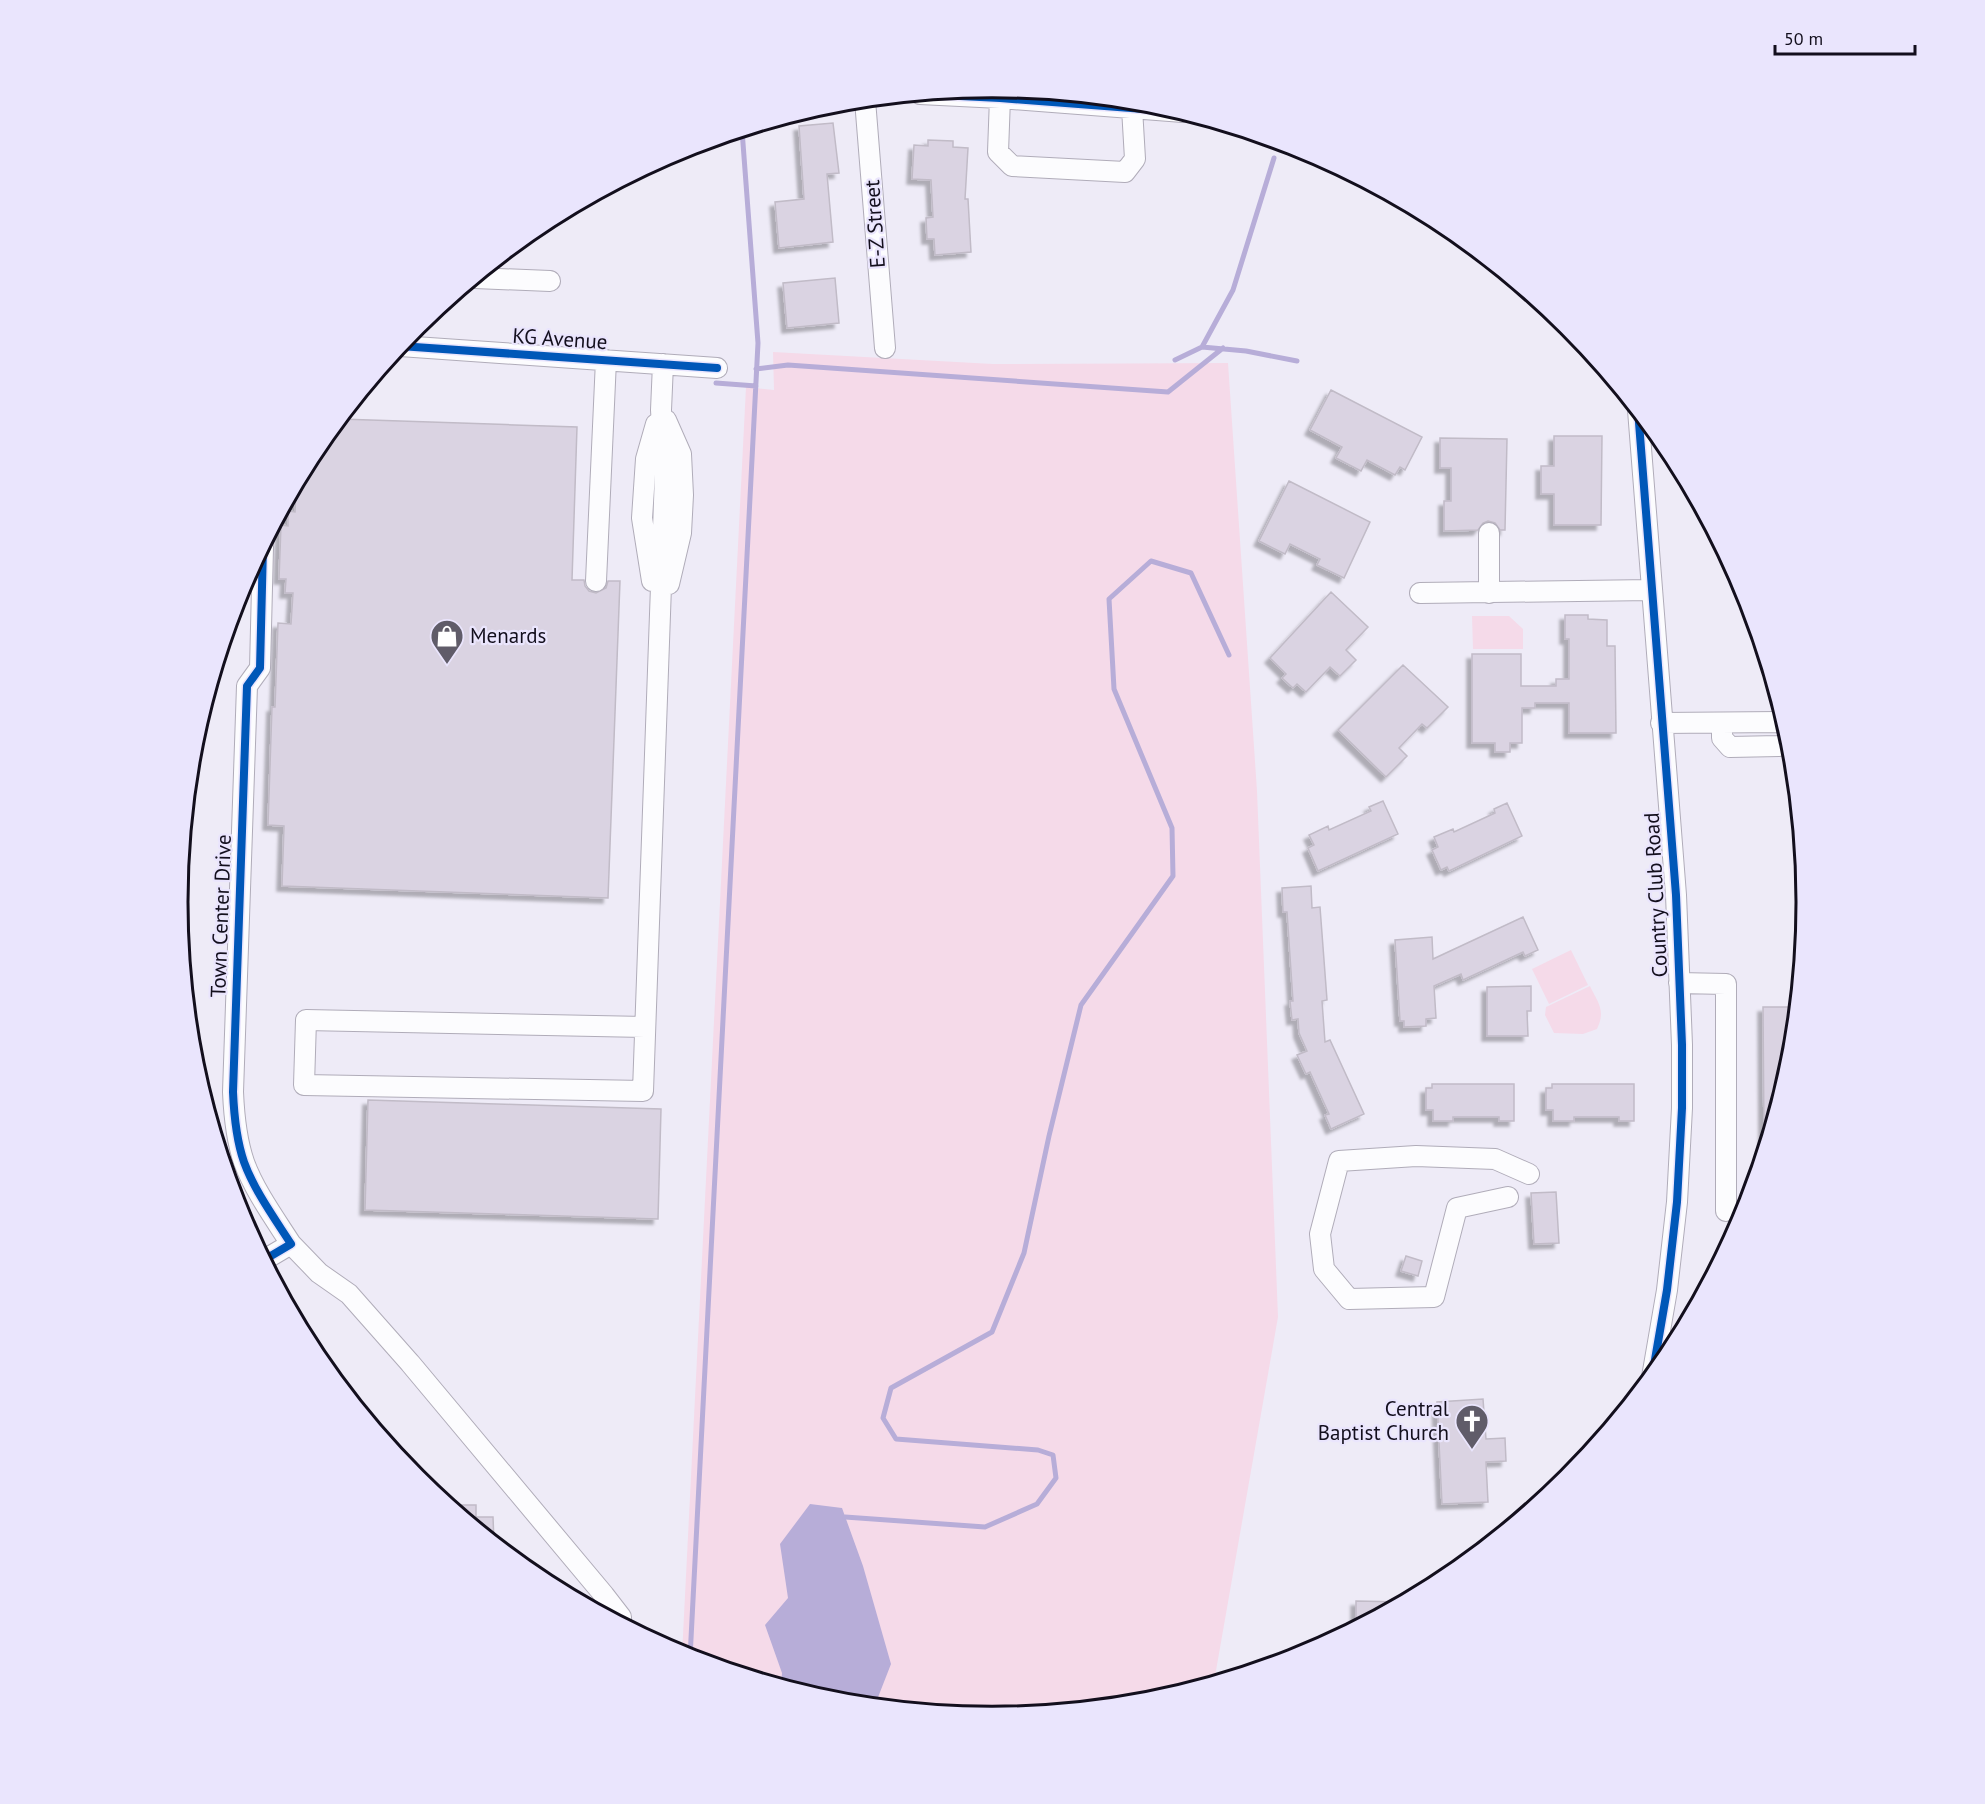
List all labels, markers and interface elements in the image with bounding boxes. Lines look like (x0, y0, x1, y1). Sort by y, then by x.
scale bar (1775, 18, 1914, 56)
text: 50 m (1784, 27, 1823, 50)
street label: E-Z Street (858, 179, 891, 269)
street label: KG Avenue (512, 322, 608, 355)
shop icon: Menards (429, 618, 465, 665)
place label: Menards (470, 622, 546, 649)
street label: Country Club Road (1638, 812, 1673, 978)
street label: Town Center Drive (204, 834, 237, 998)
place label: Central Baptist Church (1318, 1395, 1449, 1446)
church icon: Central Baptist Church (1454, 1403, 1490, 1450)

